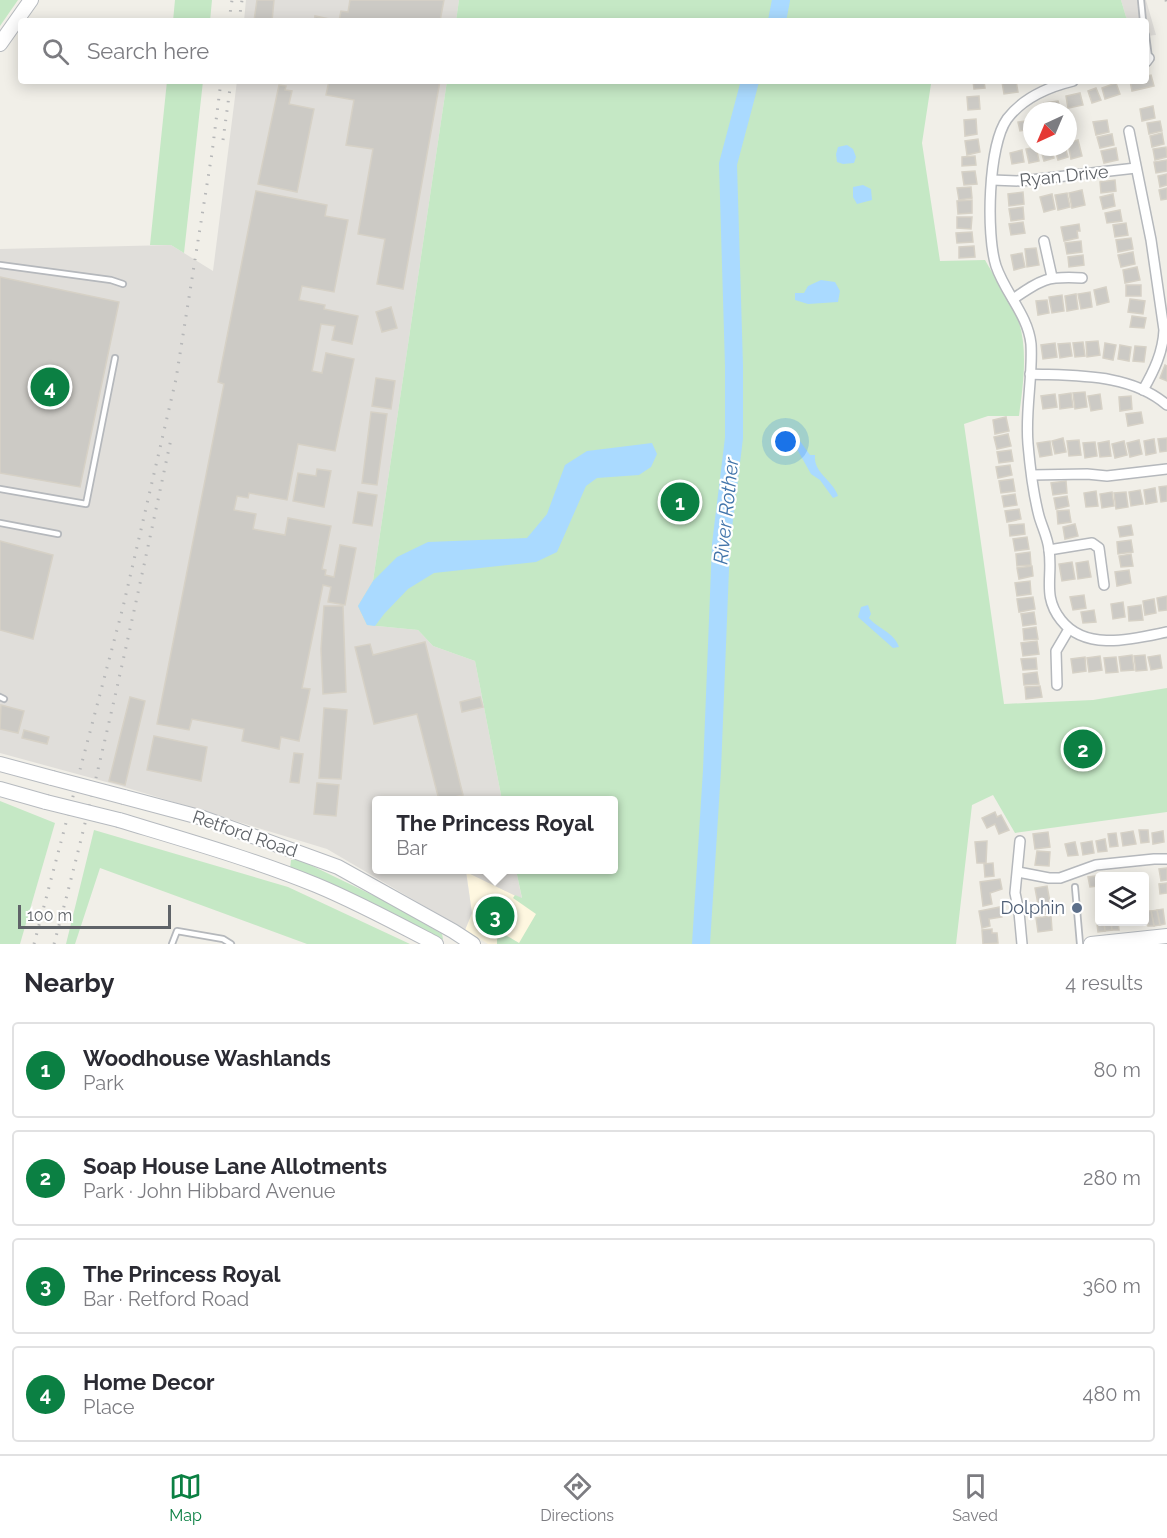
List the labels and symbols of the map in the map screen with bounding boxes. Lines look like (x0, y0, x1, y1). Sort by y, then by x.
north arrow (1023, 102, 1077, 156)
street label: Ryan Drive (1019, 160, 1110, 191)
pin: 4 (31, 364, 70, 410)
your location (771, 427, 800, 456)
water label: River Rother (708, 455, 744, 566)
pin: 1 (660, 480, 700, 524)
pin: 2 (1064, 726, 1102, 771)
street label: Retford Road (190, 806, 300, 861)
pin: 3 (476, 894, 514, 938)
place label: Dolphin (1001, 897, 1065, 918)
marker: Dolphin (1070, 901, 1084, 915)
scale bar (18, 902, 171, 929)

